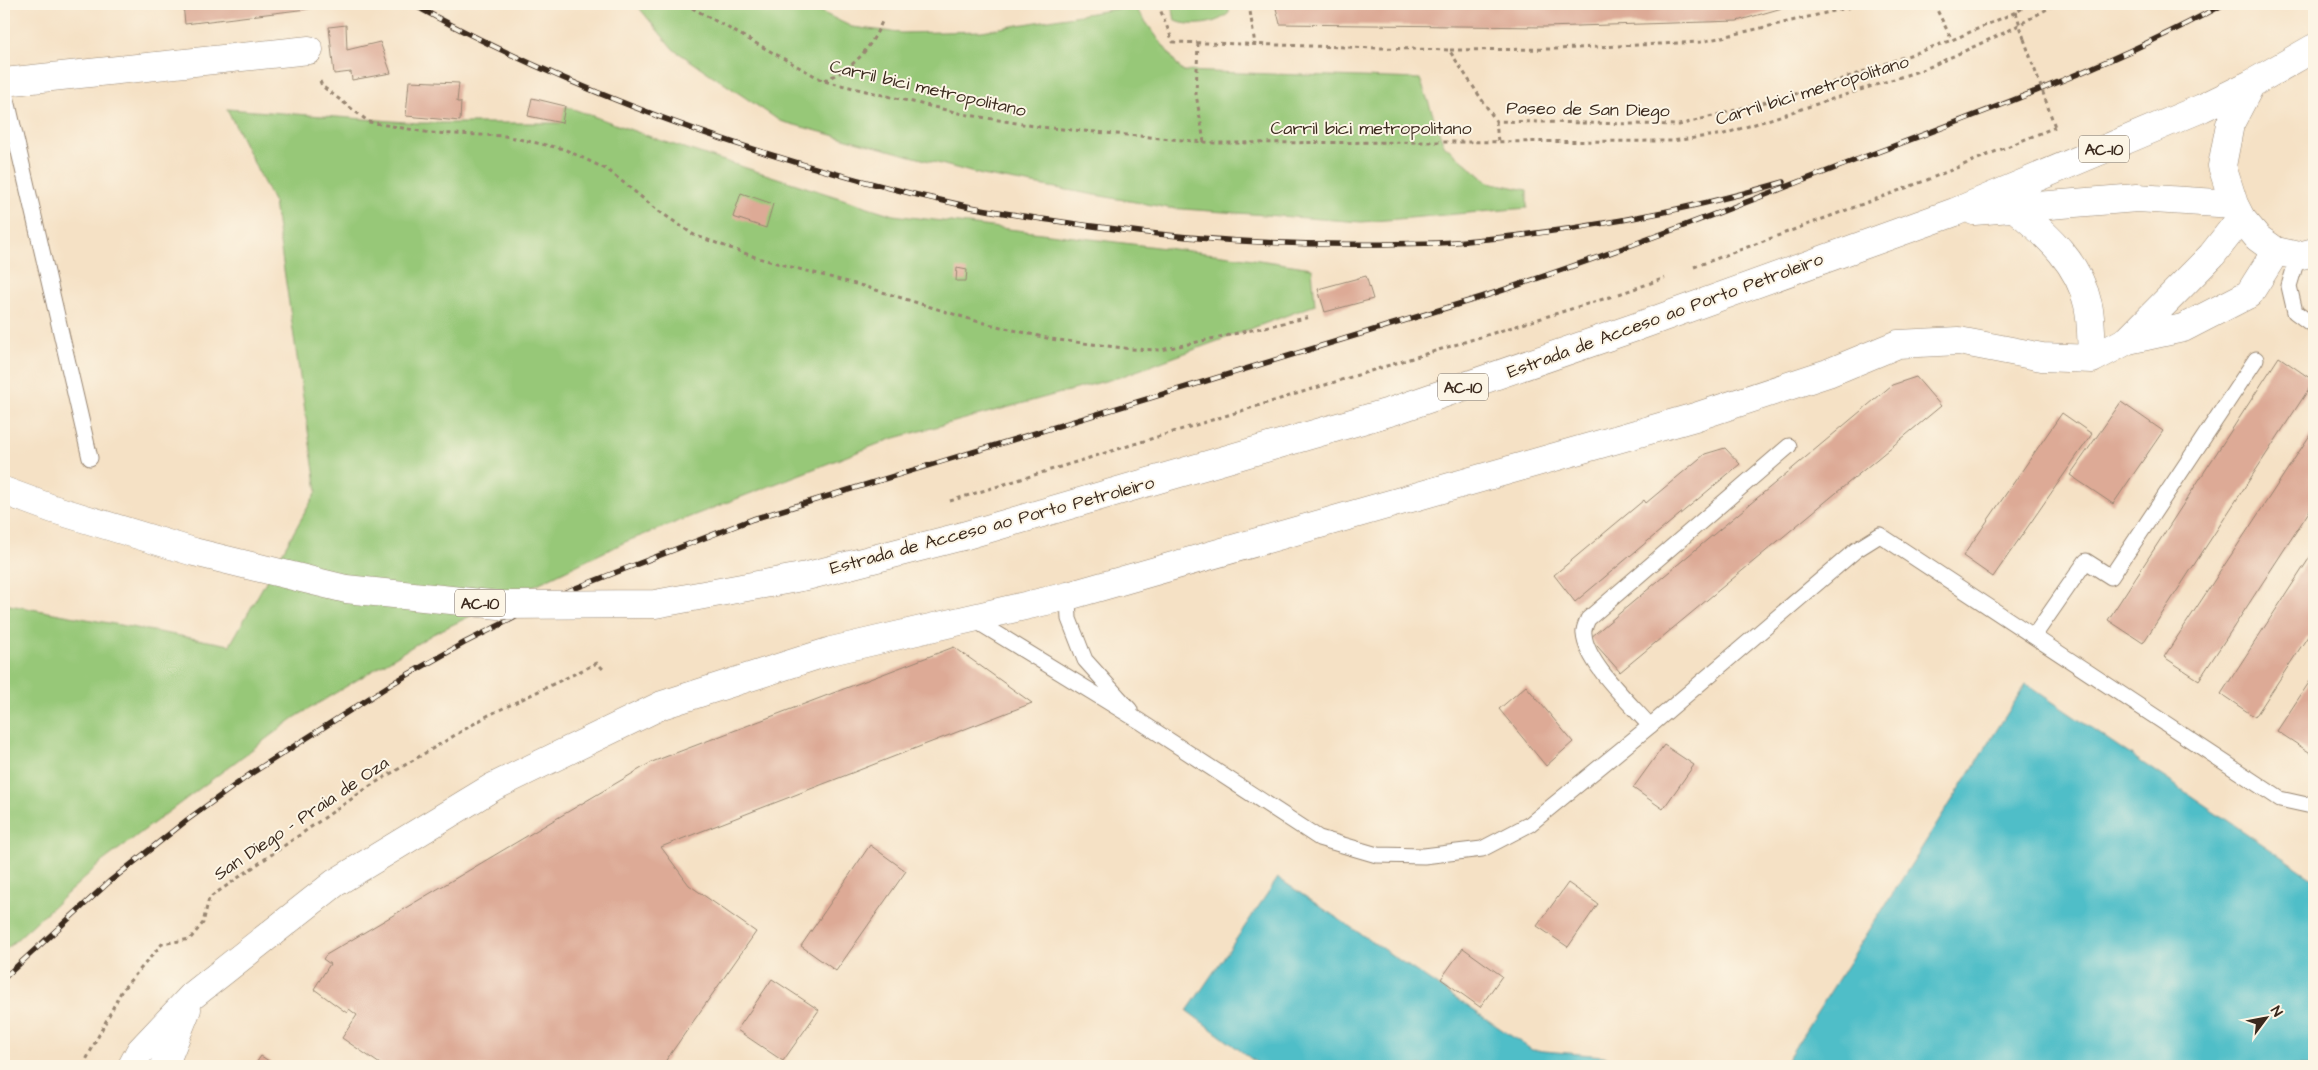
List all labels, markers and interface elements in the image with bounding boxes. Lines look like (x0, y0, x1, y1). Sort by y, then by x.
street label: Carril bici metropolitano (1712, 49, 1912, 132)
street label: Carril bici metropolitano (827, 54, 1029, 123)
street label: Paseo de San Diego (1506, 96, 1670, 124)
street label: Carril bici metropolitano (1270, 116, 1472, 141)
road number: AC-10 (2079, 136, 2129, 162)
street label: Estrada de Acceso ao Porto Petroleiro (1504, 246, 1827, 384)
road number: AC-10 (1438, 374, 1488, 401)
street label: Estrada de Acceso ao Porto Petroleiro (827, 470, 1157, 581)
road number: AC-10 (455, 590, 505, 616)
street label: San Diego - Praia de Oza (209, 750, 394, 887)
north arrow (2240, 992, 2290, 1042)
text: N (2265, 1003, 2287, 1021)

